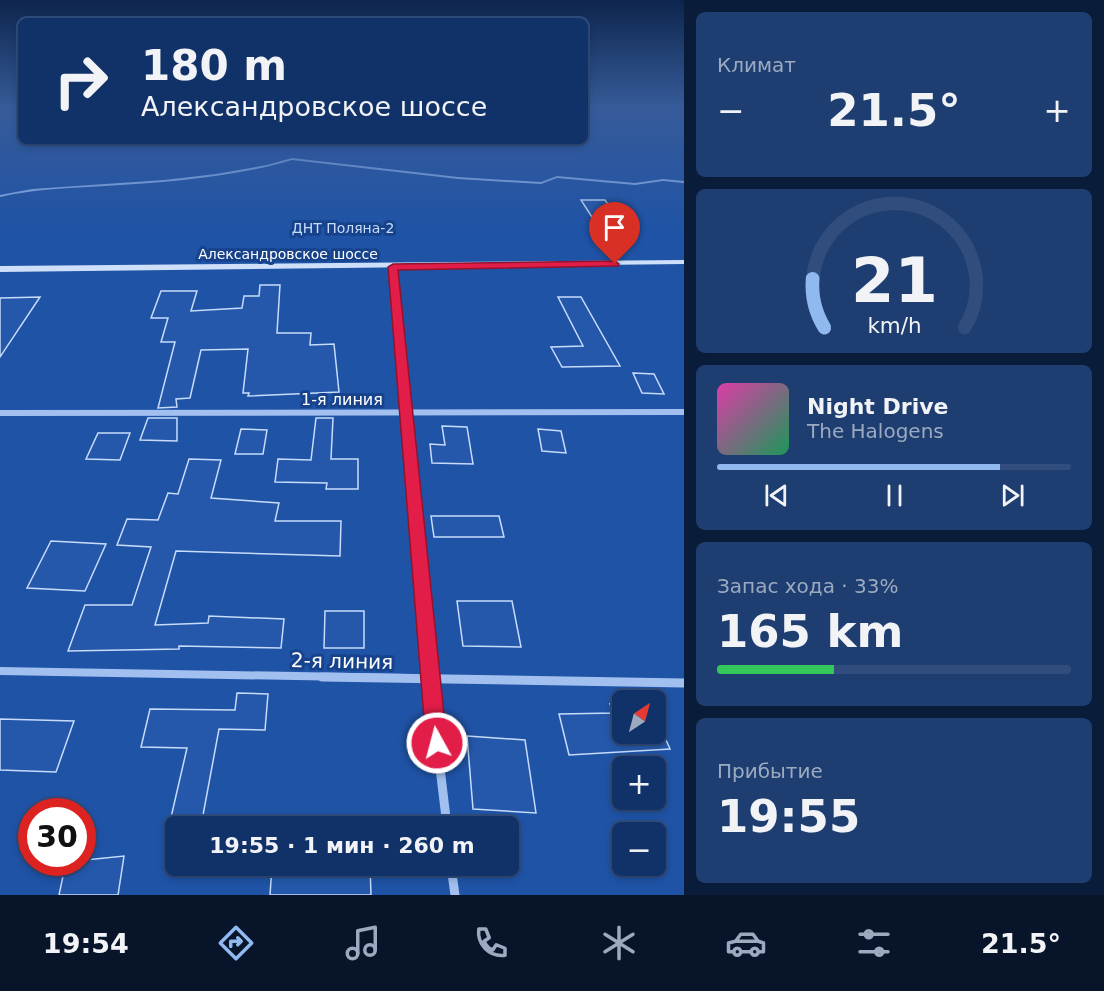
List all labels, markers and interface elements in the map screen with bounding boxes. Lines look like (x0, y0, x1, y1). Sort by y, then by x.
text: 180 m (141, 41, 287, 90)
icon: right (42, 42, 120, 120)
text: Климат (717, 53, 796, 77)
text: 21.5° (827, 84, 961, 137)
text: Александровское шоссе (141, 91, 487, 122)
text: − (717, 91, 745, 130)
text: + (1043, 91, 1071, 130)
pin (589, 202, 640, 264)
icon: arrive (598, 211, 631, 244)
park label: ДНТ Поляна-2 (292, 220, 394, 236)
text: 21 (851, 244, 937, 317)
street label: Александровское шоссе (198, 246, 378, 262)
text: km/h (867, 313, 921, 338)
street label: 1-я линия (301, 390, 383, 409)
text: Night Drive (807, 394, 948, 419)
text: The Halogens (807, 419, 944, 443)
icon: previous (760, 479, 793, 512)
icon: pause (878, 479, 911, 512)
icon: next (996, 479, 1029, 512)
text: Запас хода · 33% (717, 574, 898, 598)
text: 165 km (717, 605, 903, 658)
street label: 2-я линия (291, 648, 393, 674)
north arrow (612, 690, 666, 744)
map controls (612, 690, 666, 876)
position arrow (405, 711, 469, 775)
button: + (612, 756, 666, 810)
text: Прибытие (717, 759, 823, 783)
text: 19:55 (717, 790, 860, 843)
speed limit sign: 30 (18, 798, 96, 876)
button: − (612, 822, 666, 876)
text: 19:55 · 1 мин · 260 m (209, 833, 475, 858)
icon: directions (215, 922, 257, 964)
icon: music (342, 922, 384, 964)
icon: phone (470, 922, 512, 964)
icon: climate (598, 922, 640, 964)
icon: car (725, 922, 767, 964)
icon: filters (853, 922, 895, 964)
text: 19:54 (43, 928, 129, 959)
text: 21.5° (981, 928, 1061, 959)

